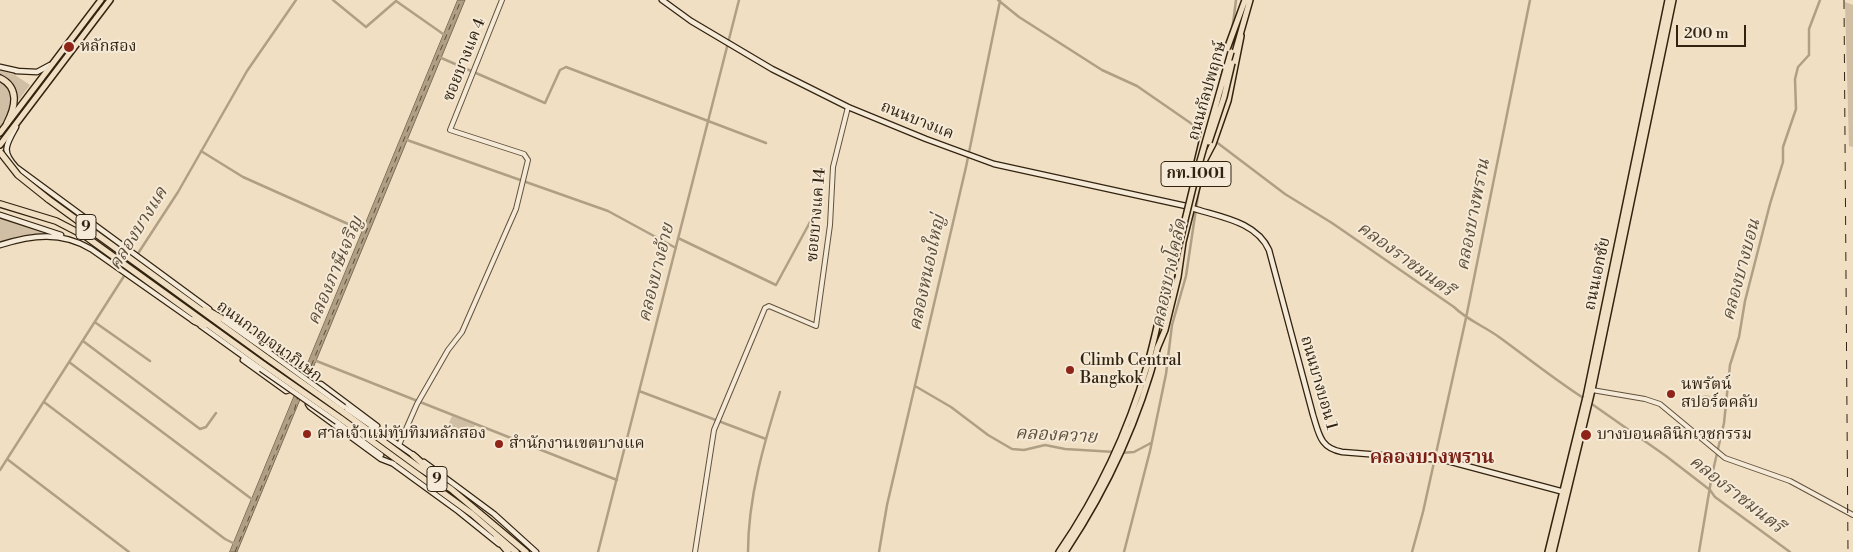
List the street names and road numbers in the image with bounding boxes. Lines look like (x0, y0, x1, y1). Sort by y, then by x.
street label: ซอยบางแค 4 (440, 16, 490, 104)
street label: ถนนกัลปพฤกษ์ (1185, 39, 1231, 143)
street label: ถนนบางแค (878, 98, 956, 144)
road number: กท.1001 (1161, 162, 1231, 186)
street label: ซอยบางแค 14 (803, 167, 831, 263)
road number: 9 (76, 214, 96, 240)
street label: ถนนเอกชัย (1581, 236, 1615, 312)
street label: ถนนกาญจนาภิเษก (212, 297, 326, 387)
street label: ถนนบางบอน 1 (1295, 334, 1341, 432)
road number: 9 (427, 466, 447, 492)

